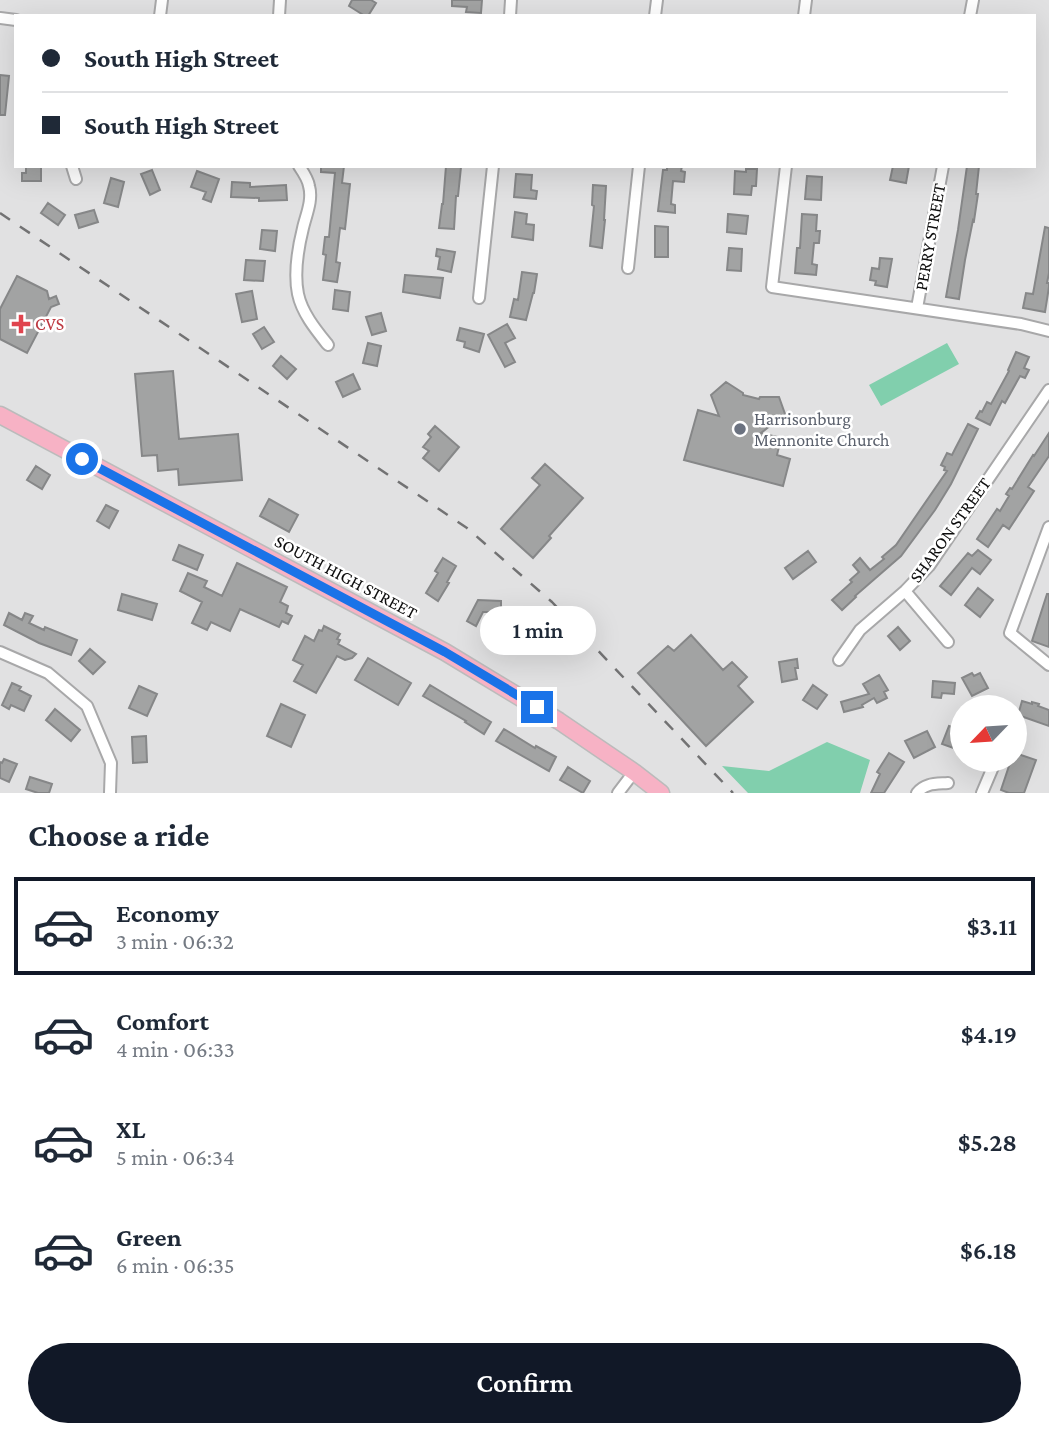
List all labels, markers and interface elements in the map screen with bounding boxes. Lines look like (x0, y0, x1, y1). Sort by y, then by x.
text: South High Street (84, 44, 279, 73)
text: South High Street (84, 111, 279, 140)
street label: PERRY STREET (911, 182, 949, 292)
place label: CVS (35, 314, 64, 334)
marker: CVS (13, 316, 29, 332)
place label: Harrisonburg Mennonite Church (754, 409, 890, 450)
marker: Harrisonburg Mennonite Church (732, 421, 748, 437)
route start (66, 443, 98, 475)
street label: SHARON STREET (905, 473, 995, 586)
street label: SOUTH HIGH STREET (271, 531, 421, 623)
callout: 1 min (479, 606, 595, 654)
text: 1 min (512, 617, 564, 643)
route end (521, 691, 553, 723)
north arrow (950, 695, 1027, 772)
map controls (950, 695, 1027, 772)
text: Choose a ride (28, 817, 209, 853)
icon: car (32, 895, 95, 958)
text: Economy (116, 899, 219, 928)
text: $3.11 (967, 912, 1017, 941)
text: 3 min · 06:32 (116, 928, 234, 954)
icon: car (32, 1003, 95, 1066)
text: Comfort (116, 1007, 209, 1036)
text: $4.19 (961, 1020, 1017, 1049)
text: 4 min · 06:33 (116, 1036, 235, 1062)
icon: car (32, 1111, 95, 1174)
text: XL (116, 1115, 145, 1144)
text: $5.28 (958, 1128, 1017, 1157)
text: 5 min · 06:34 (116, 1144, 235, 1170)
icon: car (32, 1219, 95, 1282)
text: Green (116, 1223, 182, 1252)
text: $6.18 (960, 1236, 1017, 1265)
text: 6 min · 06:35 (116, 1252, 235, 1278)
button: Confirm (28, 1343, 1021, 1423)

